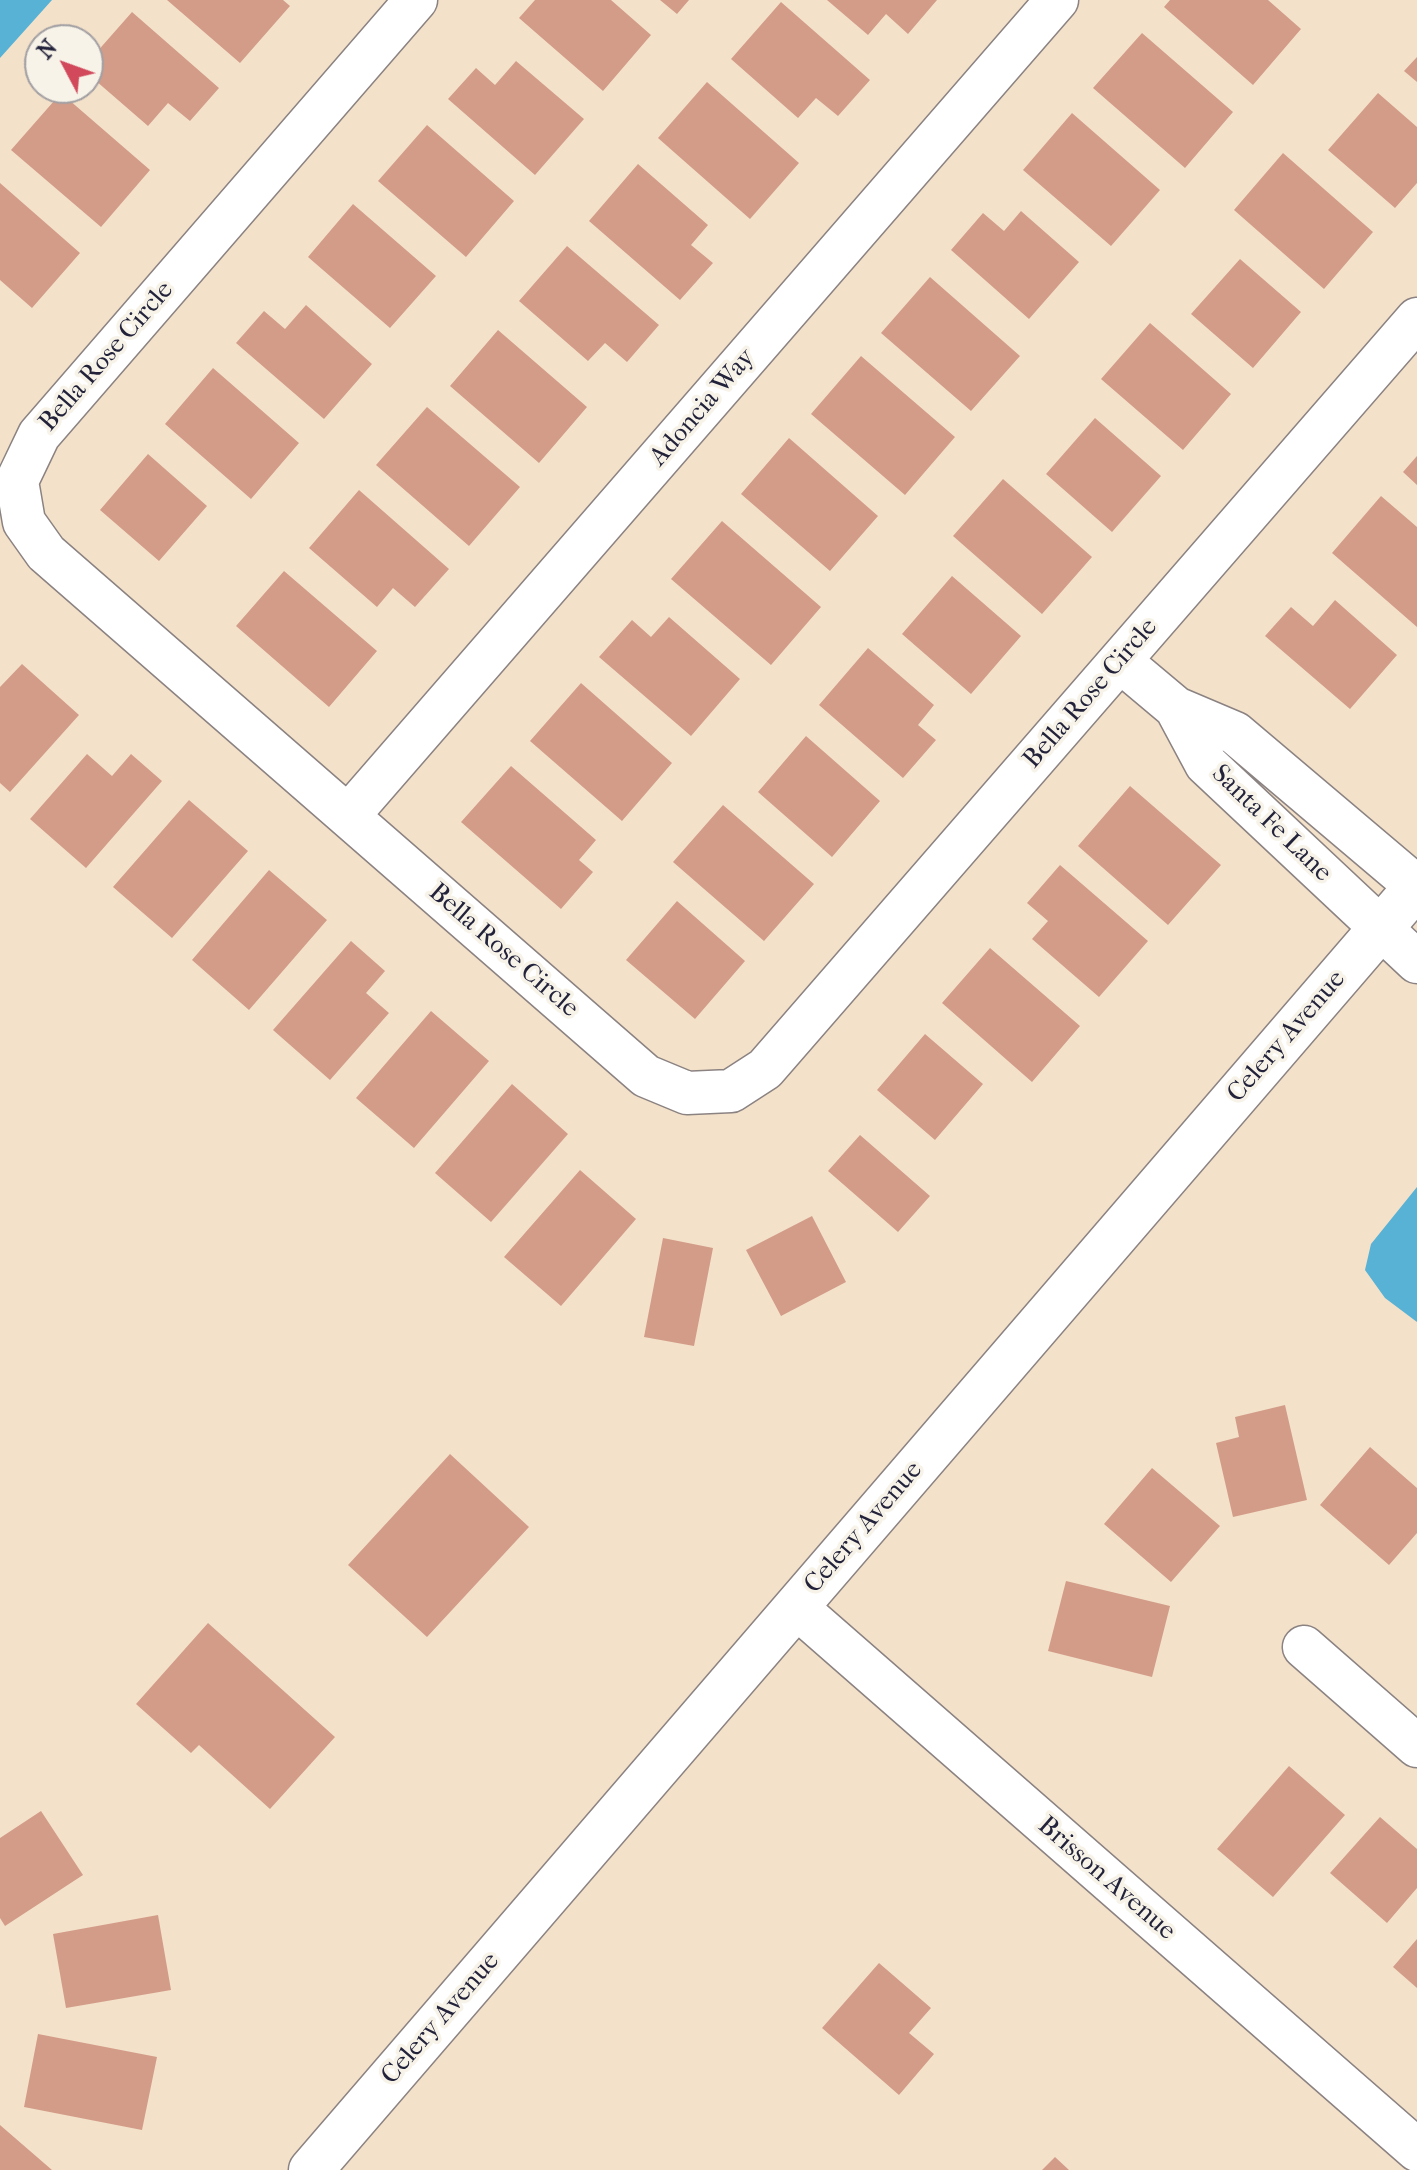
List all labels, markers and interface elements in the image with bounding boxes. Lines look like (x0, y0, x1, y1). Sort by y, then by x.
north arrow (24, 24, 104, 104)
text: N (32, 35, 63, 64)
street label: Bella Rose Circle (33, 276, 181, 438)
street label: Adoncia Way (644, 343, 762, 473)
street label: Bella Rose Circle (1017, 613, 1165, 775)
street label: Santa Fe Lane (1204, 759, 1338, 889)
street label: Bella Rose Circle (422, 877, 584, 1025)
street label: Celery Avenue (1221, 965, 1353, 1109)
street label: Celery Avenue (798, 1456, 930, 1600)
street label: Brisson Avenue (1031, 1811, 1181, 1947)
street label: Celery Avenue (375, 1947, 507, 2091)

